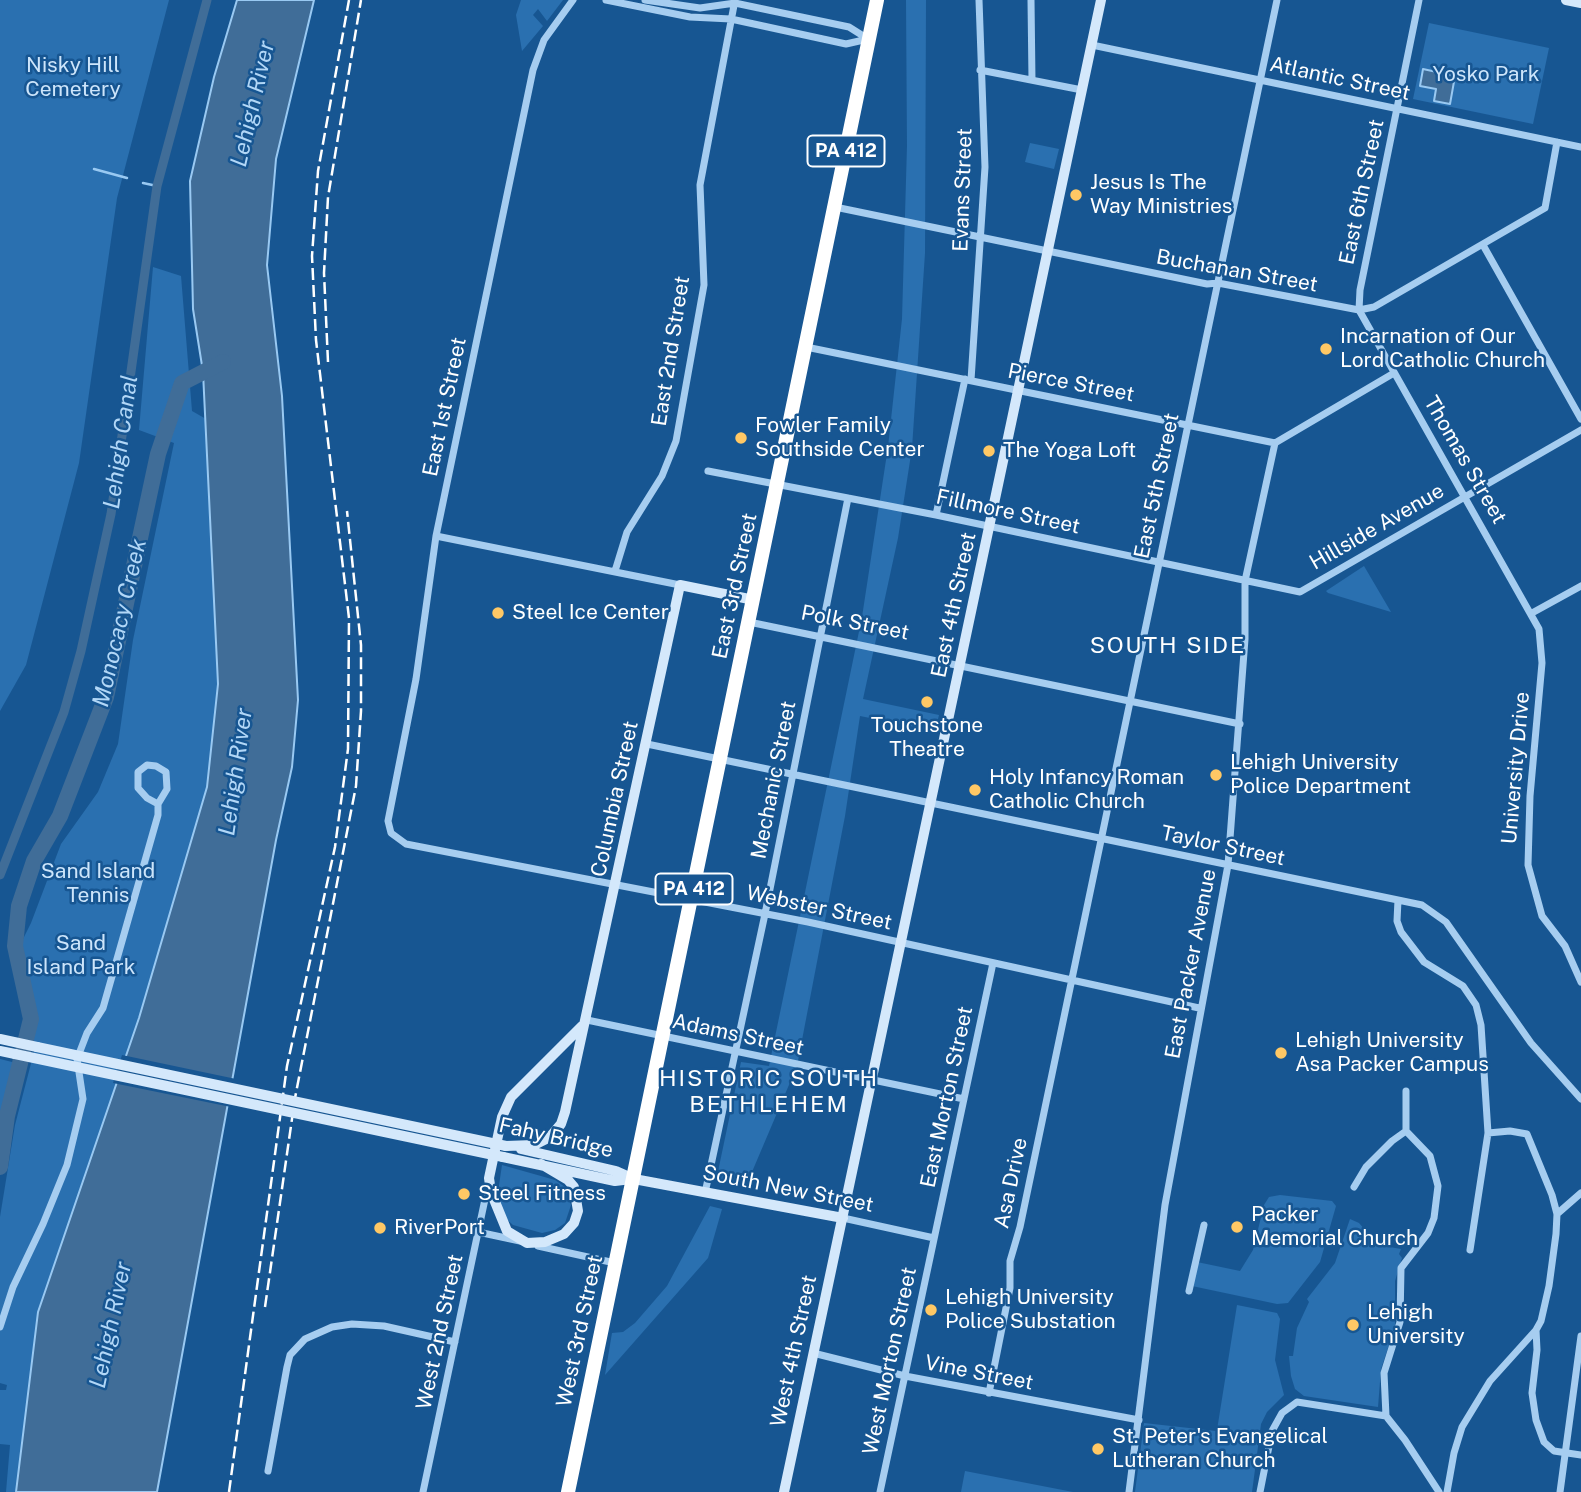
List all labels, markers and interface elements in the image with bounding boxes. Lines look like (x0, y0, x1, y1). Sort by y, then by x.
water label: Lehigh River (225, 38, 281, 170)
street label: Atlantic Street (1268, 52, 1412, 106)
park label: Nisky Hill Cemetery (25, 53, 121, 103)
park label: Yosko Park (1433, 62, 1539, 88)
street label: East 6th Street (1334, 117, 1390, 267)
street label: Evans Street (948, 128, 978, 252)
road number: PA 412 (808, 136, 884, 167)
place label: Jesus Is The Way Ministries (1090, 170, 1232, 220)
marker: Jesus Is The Way Ministries (1068, 187, 1084, 203)
street label: Buchanan Street (1154, 244, 1320, 298)
street label: East 2nd Street (647, 274, 695, 428)
place label: Incarnation of Our Lord Catholic Church (1340, 324, 1545, 374)
street label: East 1st Street (418, 335, 472, 479)
marker: Incarnation of Our Lord Catholic Church (1318, 341, 1334, 357)
street label: Pierce Street (1006, 358, 1136, 408)
water label: Lehigh Canal (98, 373, 144, 511)
street label: Thomas Street (1418, 392, 1512, 528)
street label: East 5th Street (1129, 411, 1185, 561)
place label: Fowler Family Southside Center (755, 413, 925, 463)
marker: Fowler Family Southside Center (733, 430, 749, 446)
place label: The Yoga Loft (1003, 438, 1136, 464)
marker: The Yoga Loft (981, 443, 997, 459)
street label: Hillside Avenue (1305, 478, 1449, 576)
street label: Fillmore Street (934, 484, 1082, 540)
street label: East 3rd Street (707, 511, 763, 661)
street label: East 4th Street (926, 530, 982, 680)
water label: Monocacy Creek (87, 536, 153, 710)
place label: Steel Ice Center (512, 600, 669, 626)
street label: Polk Street (799, 600, 911, 646)
marker: Steel Ice Center (490, 605, 506, 621)
district label: SOUTH SIDE (1091, 632, 1245, 660)
street label: University Drive (1497, 691, 1535, 845)
marker: Touchstone Theatre (919, 694, 935, 710)
street label: Mechanic Street (746, 699, 802, 861)
water label: Lehigh River (213, 707, 259, 837)
place label: Touchstone Theatre (871, 713, 983, 763)
street label: Columbia Street (586, 719, 644, 879)
place label: Lehigh University Police Department (1230, 750, 1411, 800)
place label: Holy Infancy Roman Catholic Church (989, 765, 1184, 815)
marker: Lehigh University Police Department (1208, 767, 1224, 783)
marker: Holy Infancy Roman Catholic Church (967, 782, 983, 798)
street label: Taylor Street (1159, 821, 1287, 871)
park label: Sand Island Tennis (41, 859, 155, 909)
street label: East Packer Avenue (1160, 867, 1222, 1061)
road number: PA 412 (656, 874, 732, 904)
street label: Webster Street (744, 880, 894, 936)
park label: Sand Island Park (27, 931, 135, 981)
street label: East Morton Street (915, 1004, 979, 1190)
street label: Adams Street (670, 1009, 806, 1061)
place label: Lehigh University Asa Packer Campus (1295, 1028, 1489, 1078)
marker: Lehigh University Asa Packer Campus (1273, 1045, 1289, 1061)
district label: HISTORIC SOUTH BETHLEHEM (661, 1065, 877, 1119)
street label: Fahy Bridge (496, 1113, 616, 1163)
street label: Asa Drive (989, 1135, 1033, 1231)
street label: South New Street (700, 1160, 876, 1218)
place label: Steel Fitness (478, 1181, 606, 1207)
marker: Steel Fitness (456, 1186, 472, 1202)
place label: Packer Memorial Church (1251, 1202, 1418, 1252)
place label: RiverPort (394, 1215, 485, 1241)
marker: Packer Memorial Church (1229, 1219, 1245, 1235)
marker: RiverPort (372, 1220, 388, 1236)
street label: West 2nd Street (411, 1252, 469, 1412)
street label: West 3rd Street (552, 1253, 608, 1409)
water label: Lehigh River (84, 1259, 138, 1391)
street label: West Morton Street (858, 1265, 922, 1457)
street label: West 4th Street (766, 1273, 822, 1429)
place label: Lehigh University Police Substation (945, 1285, 1116, 1335)
place label: Lehigh University (1367, 1300, 1465, 1350)
marker: Lehigh University Police Substation (923, 1302, 939, 1318)
marker: Lehigh University (1345, 1317, 1361, 1333)
street label: Vine Street (923, 1350, 1035, 1396)
place label: St. Peter's Evangelical Lutheran Church (1112, 1424, 1328, 1474)
marker: St. Peter's Evangelical Lutheran Church (1090, 1441, 1106, 1457)

